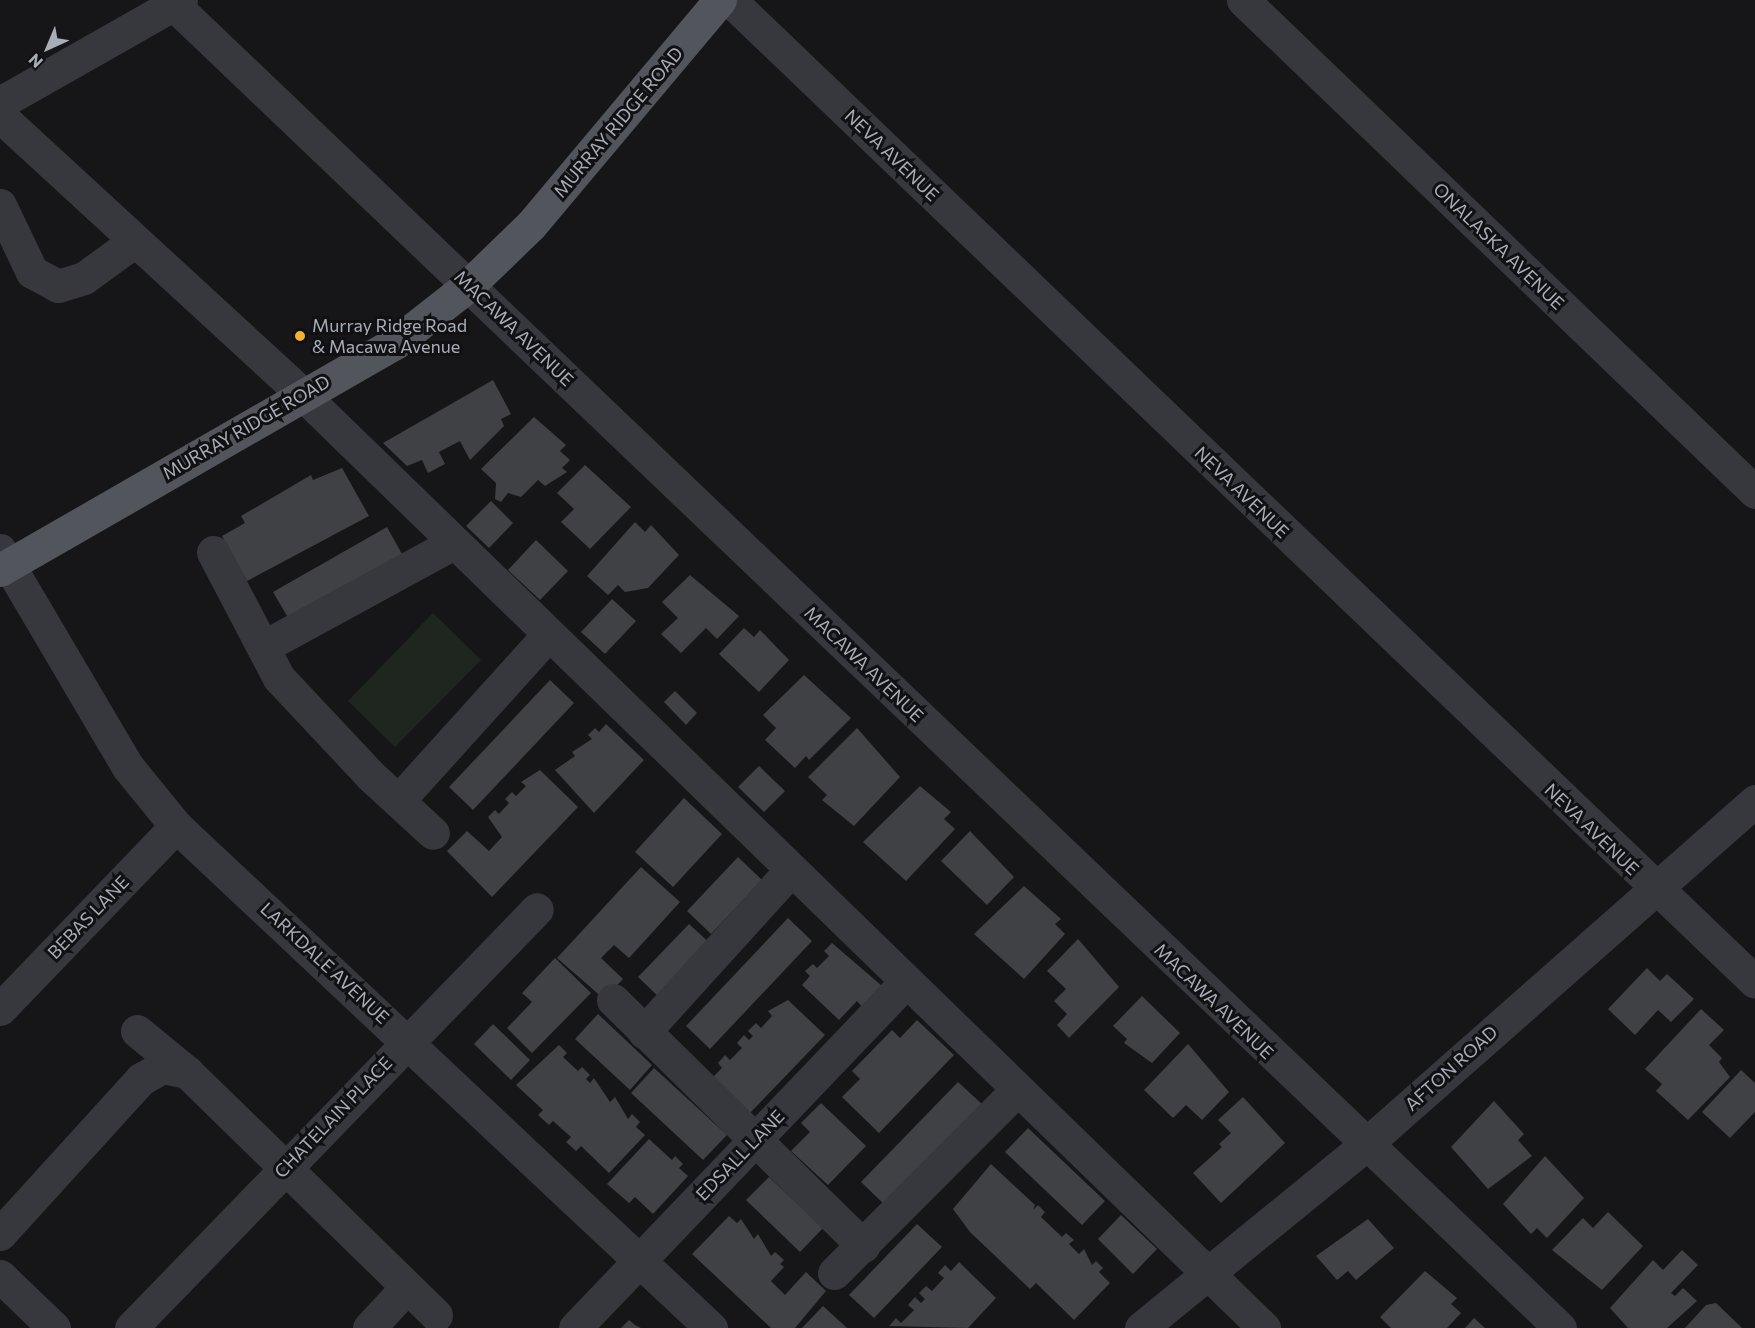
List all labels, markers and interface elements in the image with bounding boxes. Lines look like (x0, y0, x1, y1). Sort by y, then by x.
north arrow (18, 18, 78, 78)
street label: MURRAY RIDGE ROAD (549, 42, 687, 202)
text: N (24, 50, 46, 72)
street label: NEVA AVENUE (840, 105, 944, 205)
street label: ONALASKA AVENUE (1429, 178, 1569, 314)
street label: MACAWA AVENUE (450, 266, 578, 390)
place label: Murray Ridge Road & Macawa Avenue (312, 315, 467, 358)
marker: Murray Ridge Road & Macawa Avenue (293, 329, 307, 343)
street label: MURRAY RIDGE ROAD (158, 370, 334, 484)
street label: NEVA AVENUE (1190, 442, 1294, 542)
street label: MACAWA AVENUE (800, 602, 928, 726)
street label: NEVA AVENUE (1540, 779, 1644, 879)
street label: BEBAS LANE (43, 871, 133, 963)
street label: LARKDALE AVENUE (256, 898, 394, 1028)
street label: MACAWA AVENUE (1150, 939, 1278, 1063)
street label: AFTON ROAD (1400, 1021, 1502, 1115)
street label: CHATELAIN PLACE (270, 1052, 396, 1182)
street label: EDSALL LANE (691, 1105, 789, 1205)

